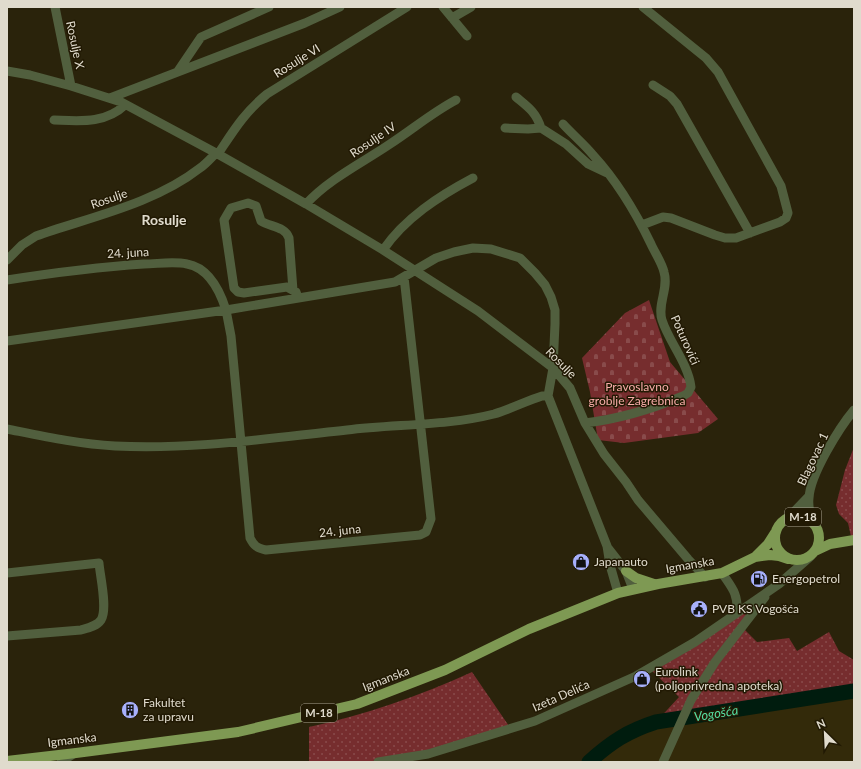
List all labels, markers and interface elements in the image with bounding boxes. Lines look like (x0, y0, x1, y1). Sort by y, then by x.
street label: Rosulje X (63, 20, 88, 70)
street label: Rosulje VI (271, 40, 323, 81)
street label: Rosulje IV (347, 118, 399, 160)
street label: Rosulje (88, 185, 129, 212)
district label: Rosulje (141, 211, 187, 228)
street label: 24. juna (107, 244, 149, 261)
street label: Poturovići (668, 313, 703, 367)
street label: Rosulje (543, 344, 580, 381)
park label: Pravoslavno groblje Zagrebnica (589, 379, 685, 408)
street label: Blagovac 1 (794, 430, 831, 488)
road number: M-18 (785, 508, 821, 526)
street label: 24. juna (318, 521, 362, 540)
shop icon: Japanauto (571, 552, 591, 572)
street label: Igmanska (664, 553, 715, 576)
place label: Japanauto (594, 554, 648, 569)
fuel station icon: Energopetrol (749, 569, 769, 589)
place label: Energopetrol (772, 571, 840, 586)
public building icon: PVB KS Vogošća (689, 599, 709, 619)
place label: PVB KS Vogošća (712, 601, 799, 616)
street label: Igmanska (360, 663, 411, 694)
place label: Eurolink (poljoprivredna apoteka) (655, 664, 782, 693)
shop icon: Eurolink (poljoprivredna apoteka) (632, 669, 652, 689)
street label: Izeta Delića (530, 676, 592, 715)
place label: Fakultet za upravu (143, 695, 194, 724)
building icon: Fakultet za upravu (120, 700, 140, 720)
water label: Vogošća (693, 702, 740, 724)
road number: M-18 (301, 704, 337, 722)
north arrow (805, 713, 845, 753)
text: N (814, 716, 827, 731)
street label: Igmanska (47, 729, 97, 750)

